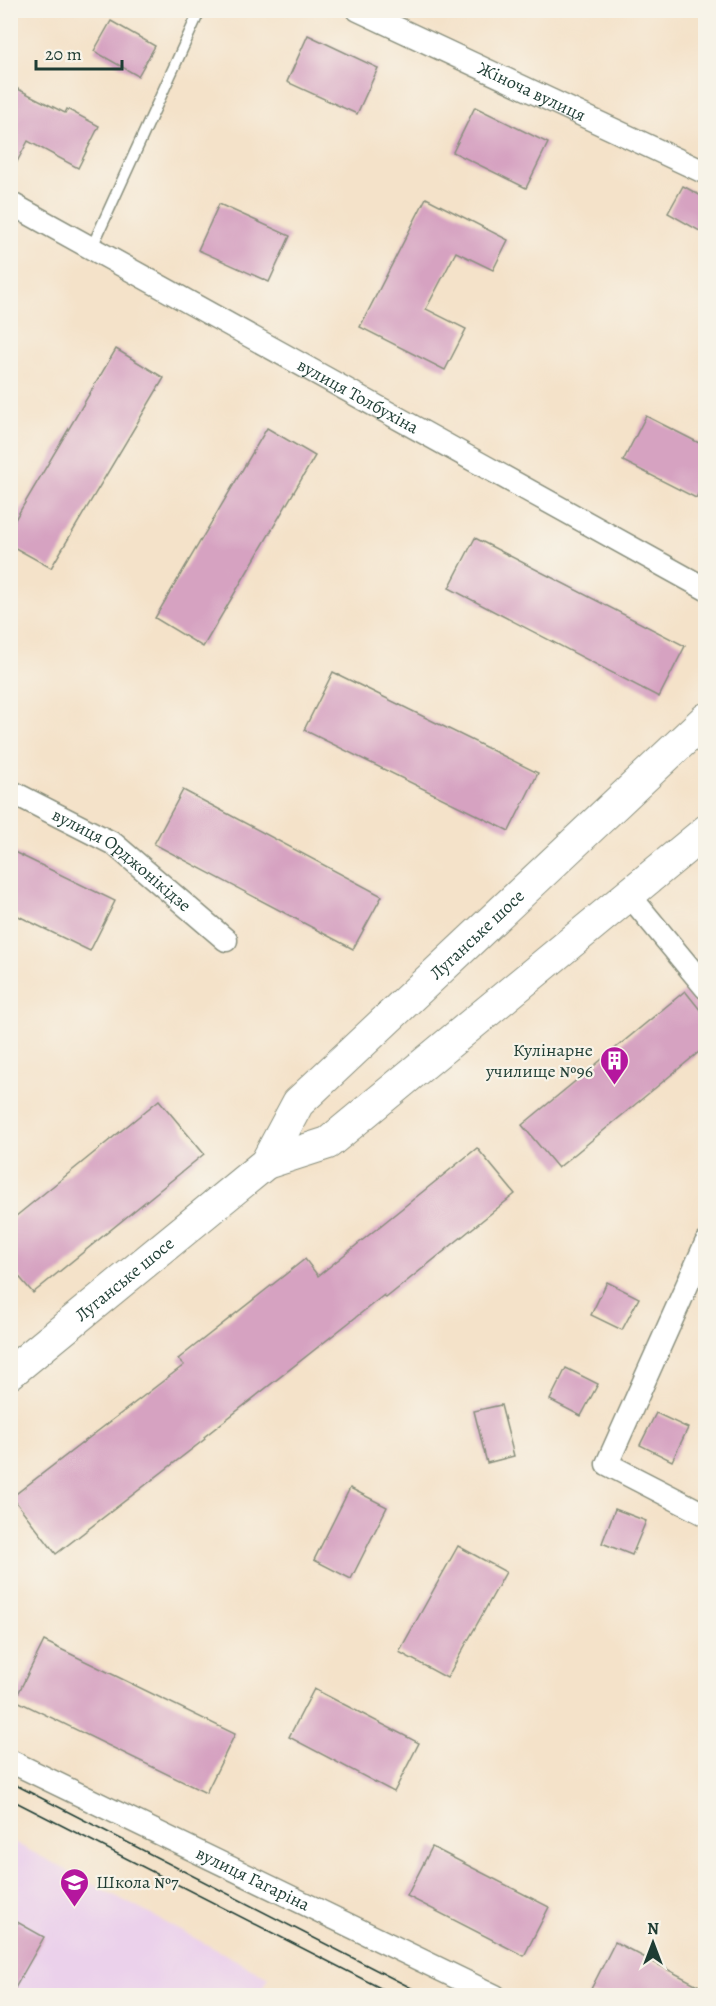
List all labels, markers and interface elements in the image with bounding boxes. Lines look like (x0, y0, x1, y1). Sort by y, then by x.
scale bar (36, 33, 122, 71)
text: 20 m (45, 42, 82, 66)
street label: Жіноча вулиця (474, 56, 590, 127)
street label: вулиця Толбухіна (293, 353, 424, 440)
street label: вулиця Орджонікідзе (48, 802, 197, 917)
street label: Луганське шосе (425, 884, 530, 985)
place label: Кулінарне училище №96 (485, 1038, 593, 1083)
building icon: Кулінарне училище №96 (598, 1044, 630, 1086)
street label: Луганське шосе (70, 1231, 179, 1327)
street label: вулиця Гагаріна (192, 1841, 315, 1917)
school or university icon: Школа №7 (59, 1866, 91, 1908)
place label: Школа №7 (96, 1870, 179, 1894)
north arrow (623, 1913, 683, 1973)
text: N (647, 1918, 659, 1940)

